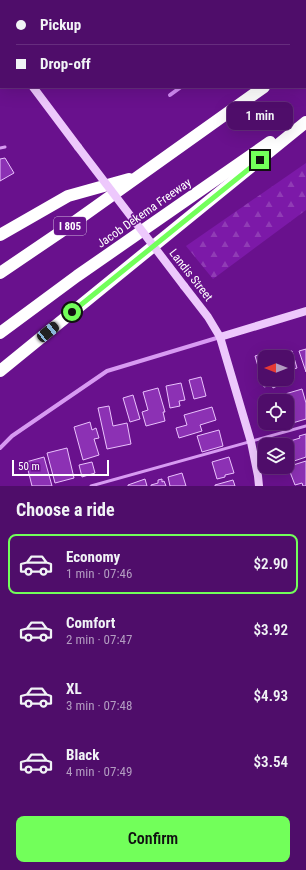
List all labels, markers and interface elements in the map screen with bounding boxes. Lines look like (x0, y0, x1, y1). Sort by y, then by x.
text: Pickup (40, 16, 81, 34)
text: Drop-off (40, 55, 91, 73)
callout: 1 min (227, 102, 293, 130)
text: 1 min (246, 108, 274, 123)
route end (251, 151, 269, 169)
street label: Jacob Dekema Freeway (94, 175, 194, 251)
road number: I 805 (54, 217, 86, 235)
street label: Landis Street (166, 246, 216, 304)
route start (63, 303, 81, 321)
car (35, 320, 61, 344)
north arrow (258, 350, 294, 386)
map controls (258, 350, 294, 474)
button: locate (258, 394, 294, 430)
button: layers (258, 438, 294, 474)
scale bar (12, 458, 109, 477)
text: 50 m (18, 460, 40, 473)
text: Choose a ride (16, 499, 115, 520)
icon: car (18, 546, 54, 582)
text: Economy (66, 548, 120, 566)
text: $2.90 (254, 555, 288, 573)
text: 1 min · 07:46 (66, 566, 132, 581)
icon: car (18, 612, 54, 648)
text: Comfort (66, 614, 115, 632)
text: $3.92 (254, 621, 288, 639)
text: 2 min · 07:47 (66, 632, 132, 647)
icon: car (18, 678, 54, 714)
text: XL (66, 680, 82, 698)
text: $4.93 (254, 687, 288, 705)
text: 3 min · 07:48 (66, 698, 132, 713)
icon: car (18, 744, 54, 780)
text: Black (66, 746, 99, 764)
text: $3.54 (254, 753, 288, 771)
text: 4 min · 07:49 (66, 764, 132, 779)
button: Confirm (16, 816, 290, 862)

